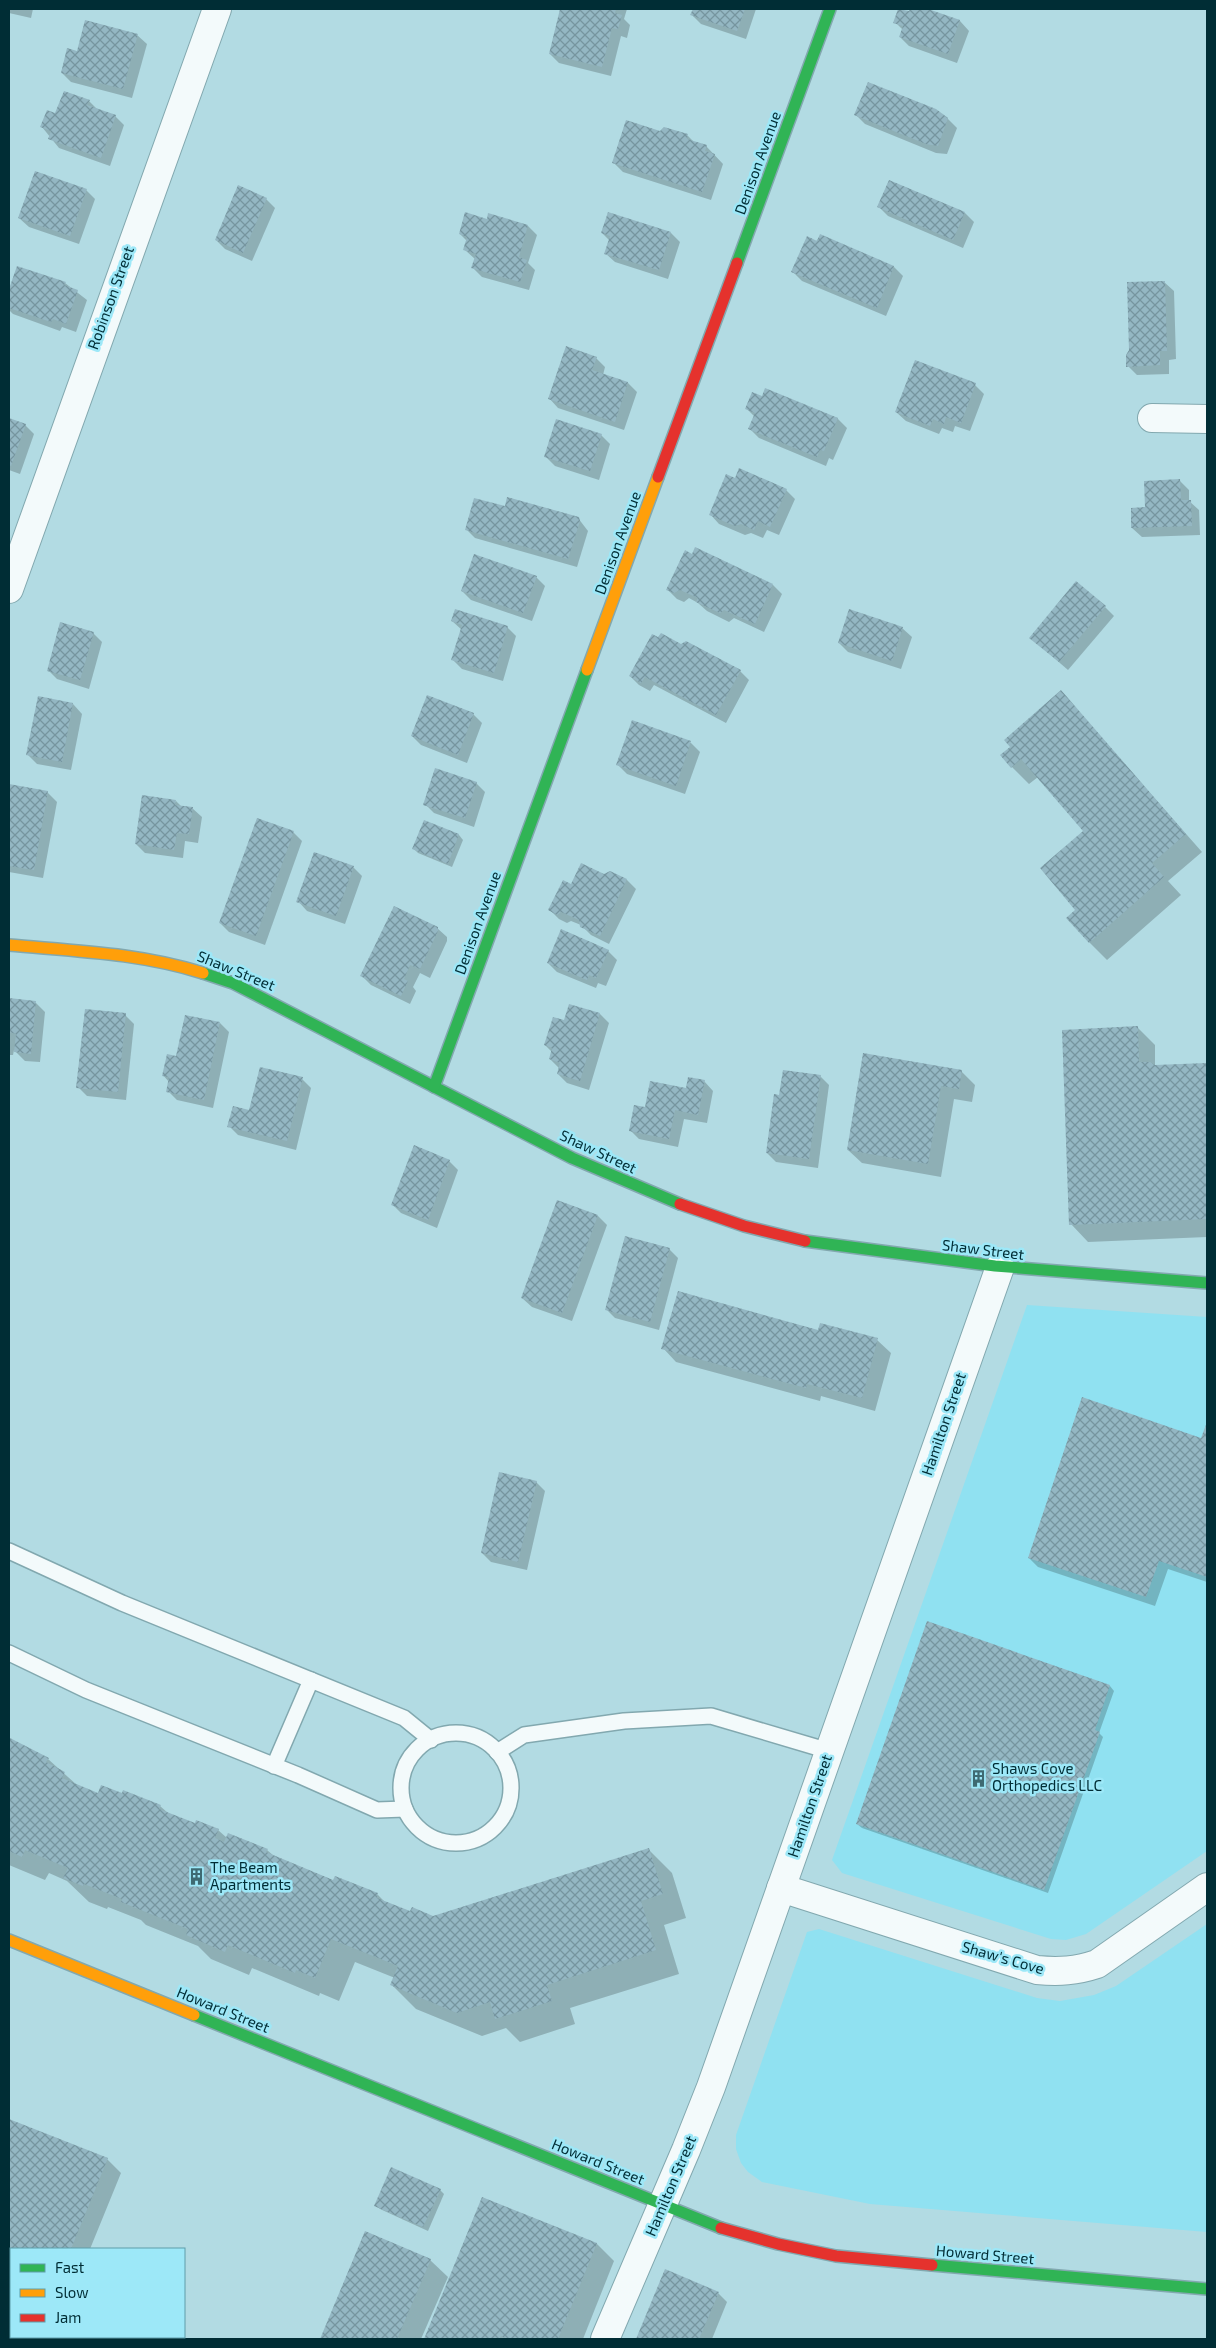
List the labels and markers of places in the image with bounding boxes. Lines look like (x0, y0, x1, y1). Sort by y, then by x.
place label: Shaws Cove Orthopedics LLC (992, 1759, 1103, 1794)
building icon: Shaws Cove Orthopedics LLC (968, 1768, 988, 1788)
place label: The Beam Apartments (210, 1858, 291, 1893)
building icon: The Beam Apartments (186, 1867, 206, 1887)

